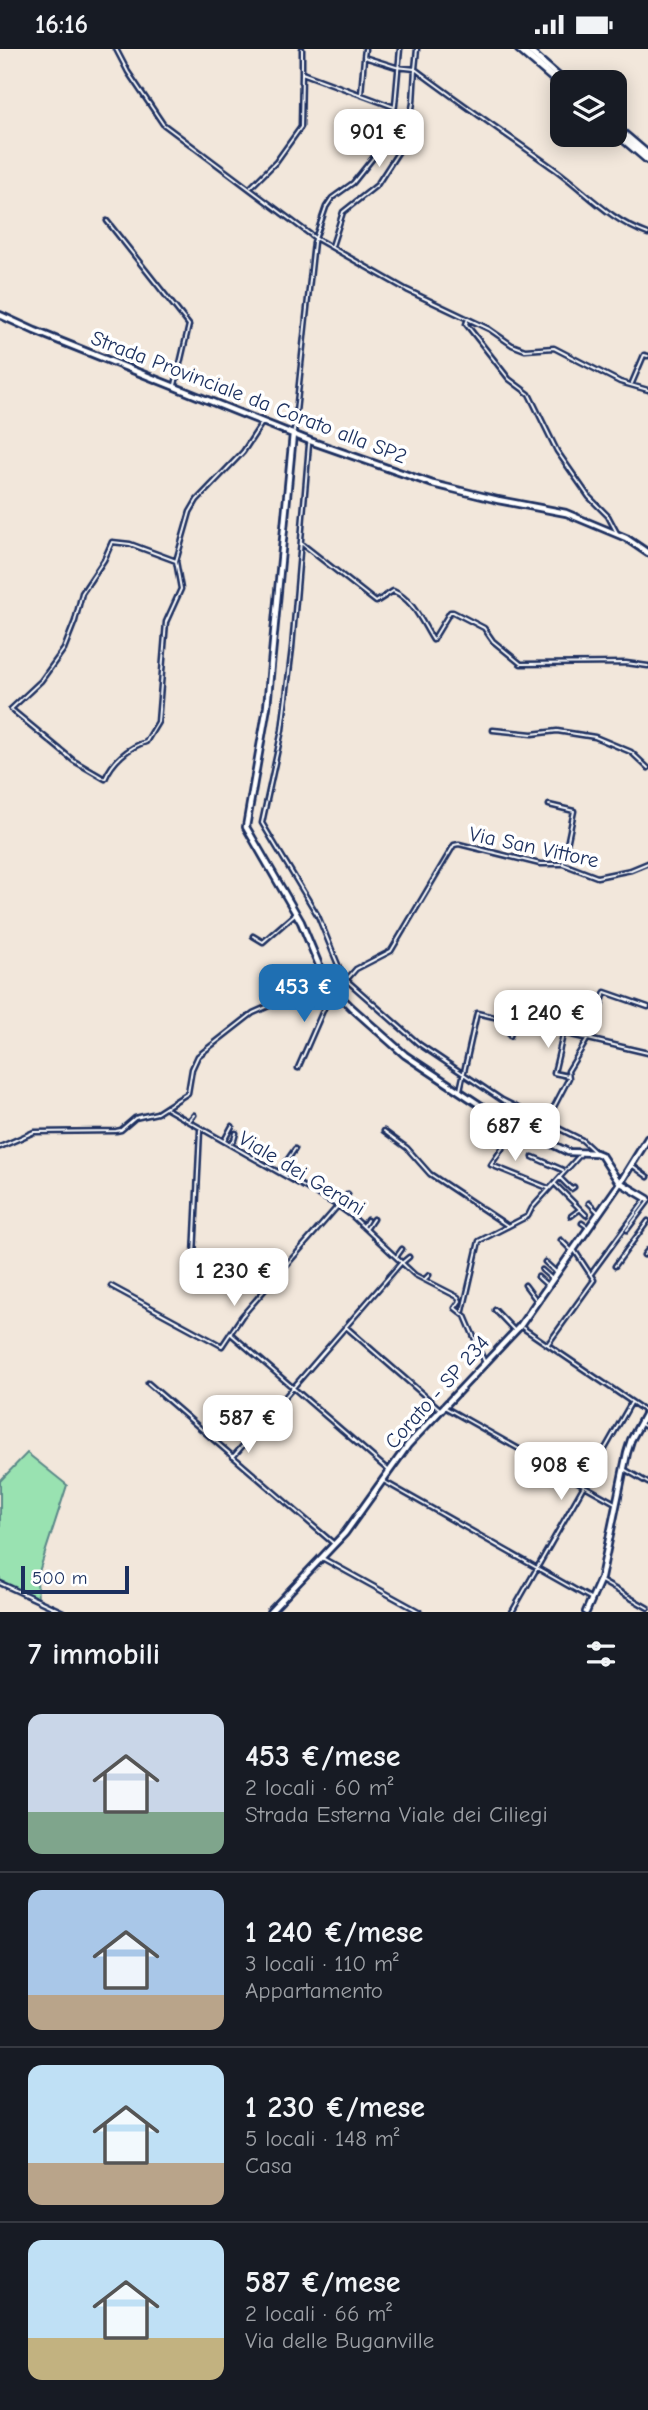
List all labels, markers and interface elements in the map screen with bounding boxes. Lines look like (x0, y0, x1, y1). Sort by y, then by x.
text: 16:16 (35, 10, 88, 40)
map controls (550, 70, 627, 147)
button: layers (550, 70, 627, 147)
pin: 901 € (330, 109, 428, 169)
text: 901 € (350, 118, 408, 145)
street label: Strada Provinciale da Corato alla SP2 (88, 326, 410, 468)
street label: Via San Vittore (467, 822, 601, 872)
pin: 453 € (255, 965, 353, 1024)
text: 453 € (275, 973, 333, 1000)
pin: 1 240 € (483, 991, 613, 1050)
text: 1 240 € (510, 999, 586, 1026)
pin: 687 € (466, 1103, 564, 1163)
text: 687 € (486, 1112, 544, 1139)
street label: Viale dei Gerani (234, 1126, 370, 1220)
pin: 1 230 € (169, 1249, 299, 1308)
text: 1 230 € (195, 1257, 273, 1284)
street label: Corato - SP 234 (380, 1330, 494, 1454)
pin: 587 € (199, 1395, 297, 1455)
text: 587 € (219, 1404, 277, 1431)
pin: 908 € (512, 1443, 610, 1502)
text: 908 € (531, 1451, 592, 1478)
scale bar (21, 1563, 130, 1595)
text: 500 m (32, 1567, 88, 1589)
icon: filters (582, 1635, 620, 1673)
text: 7 immobili (28, 1637, 160, 1672)
text: 453 €/mese (245, 1739, 400, 1774)
icon: home (84, 1742, 168, 1826)
text: 2 locali · 60 m² (245, 1774, 393, 1801)
text: Strada Esterna Viale dei Ciliegi (245, 1801, 548, 1828)
text: 1 240 €/mese (245, 1915, 423, 1950)
icon: home (84, 1918, 168, 2002)
text: 3 locali · 110 m² (245, 1950, 399, 1977)
text: Appartamento (245, 1977, 383, 2004)
text: 1 230 €/mese (245, 2090, 425, 2125)
icon: home (84, 2093, 168, 2177)
text: 5 locali · 148 m² (245, 2125, 399, 2152)
text: Casa (245, 2152, 292, 2179)
text: 587 €/mese (245, 2265, 400, 2300)
icon: home (84, 2268, 168, 2352)
text: 2 locali · 66 m² (245, 2300, 392, 2327)
text: Via delle Buganville (245, 2327, 434, 2354)

